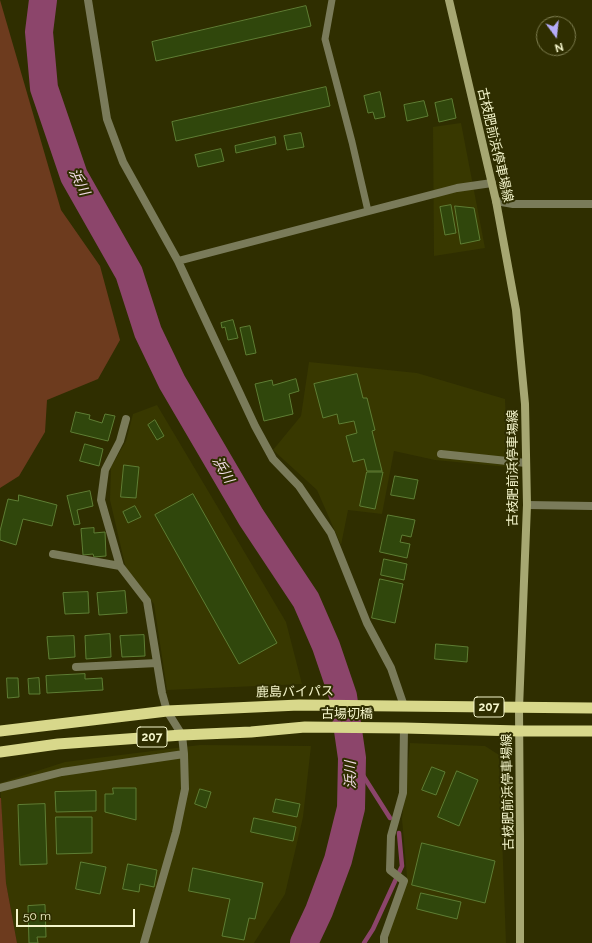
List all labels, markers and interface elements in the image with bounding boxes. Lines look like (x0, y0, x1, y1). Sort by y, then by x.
north arrow (536, 16, 576, 56)
text: N (553, 40, 565, 54)
street label: 古枝肥前浜停車場線 (474, 86, 516, 204)
water label: 浜川 (65, 166, 93, 198)
street label: 古枝肥前浜停車場線 (505, 410, 521, 526)
water label: 浜川 (209, 454, 237, 486)
street label: 鹿島バイパス (256, 684, 334, 700)
road number: 207 (474, 697, 504, 717)
street label: 古場切橋 (321, 706, 373, 722)
road number: 207 (137, 727, 167, 747)
street label: 古枝肥前浜停車場線 (499, 733, 517, 851)
water label: 浜川 (343, 761, 359, 789)
scale bar (18, 901, 137, 927)
text: 50 m (23, 909, 51, 923)

